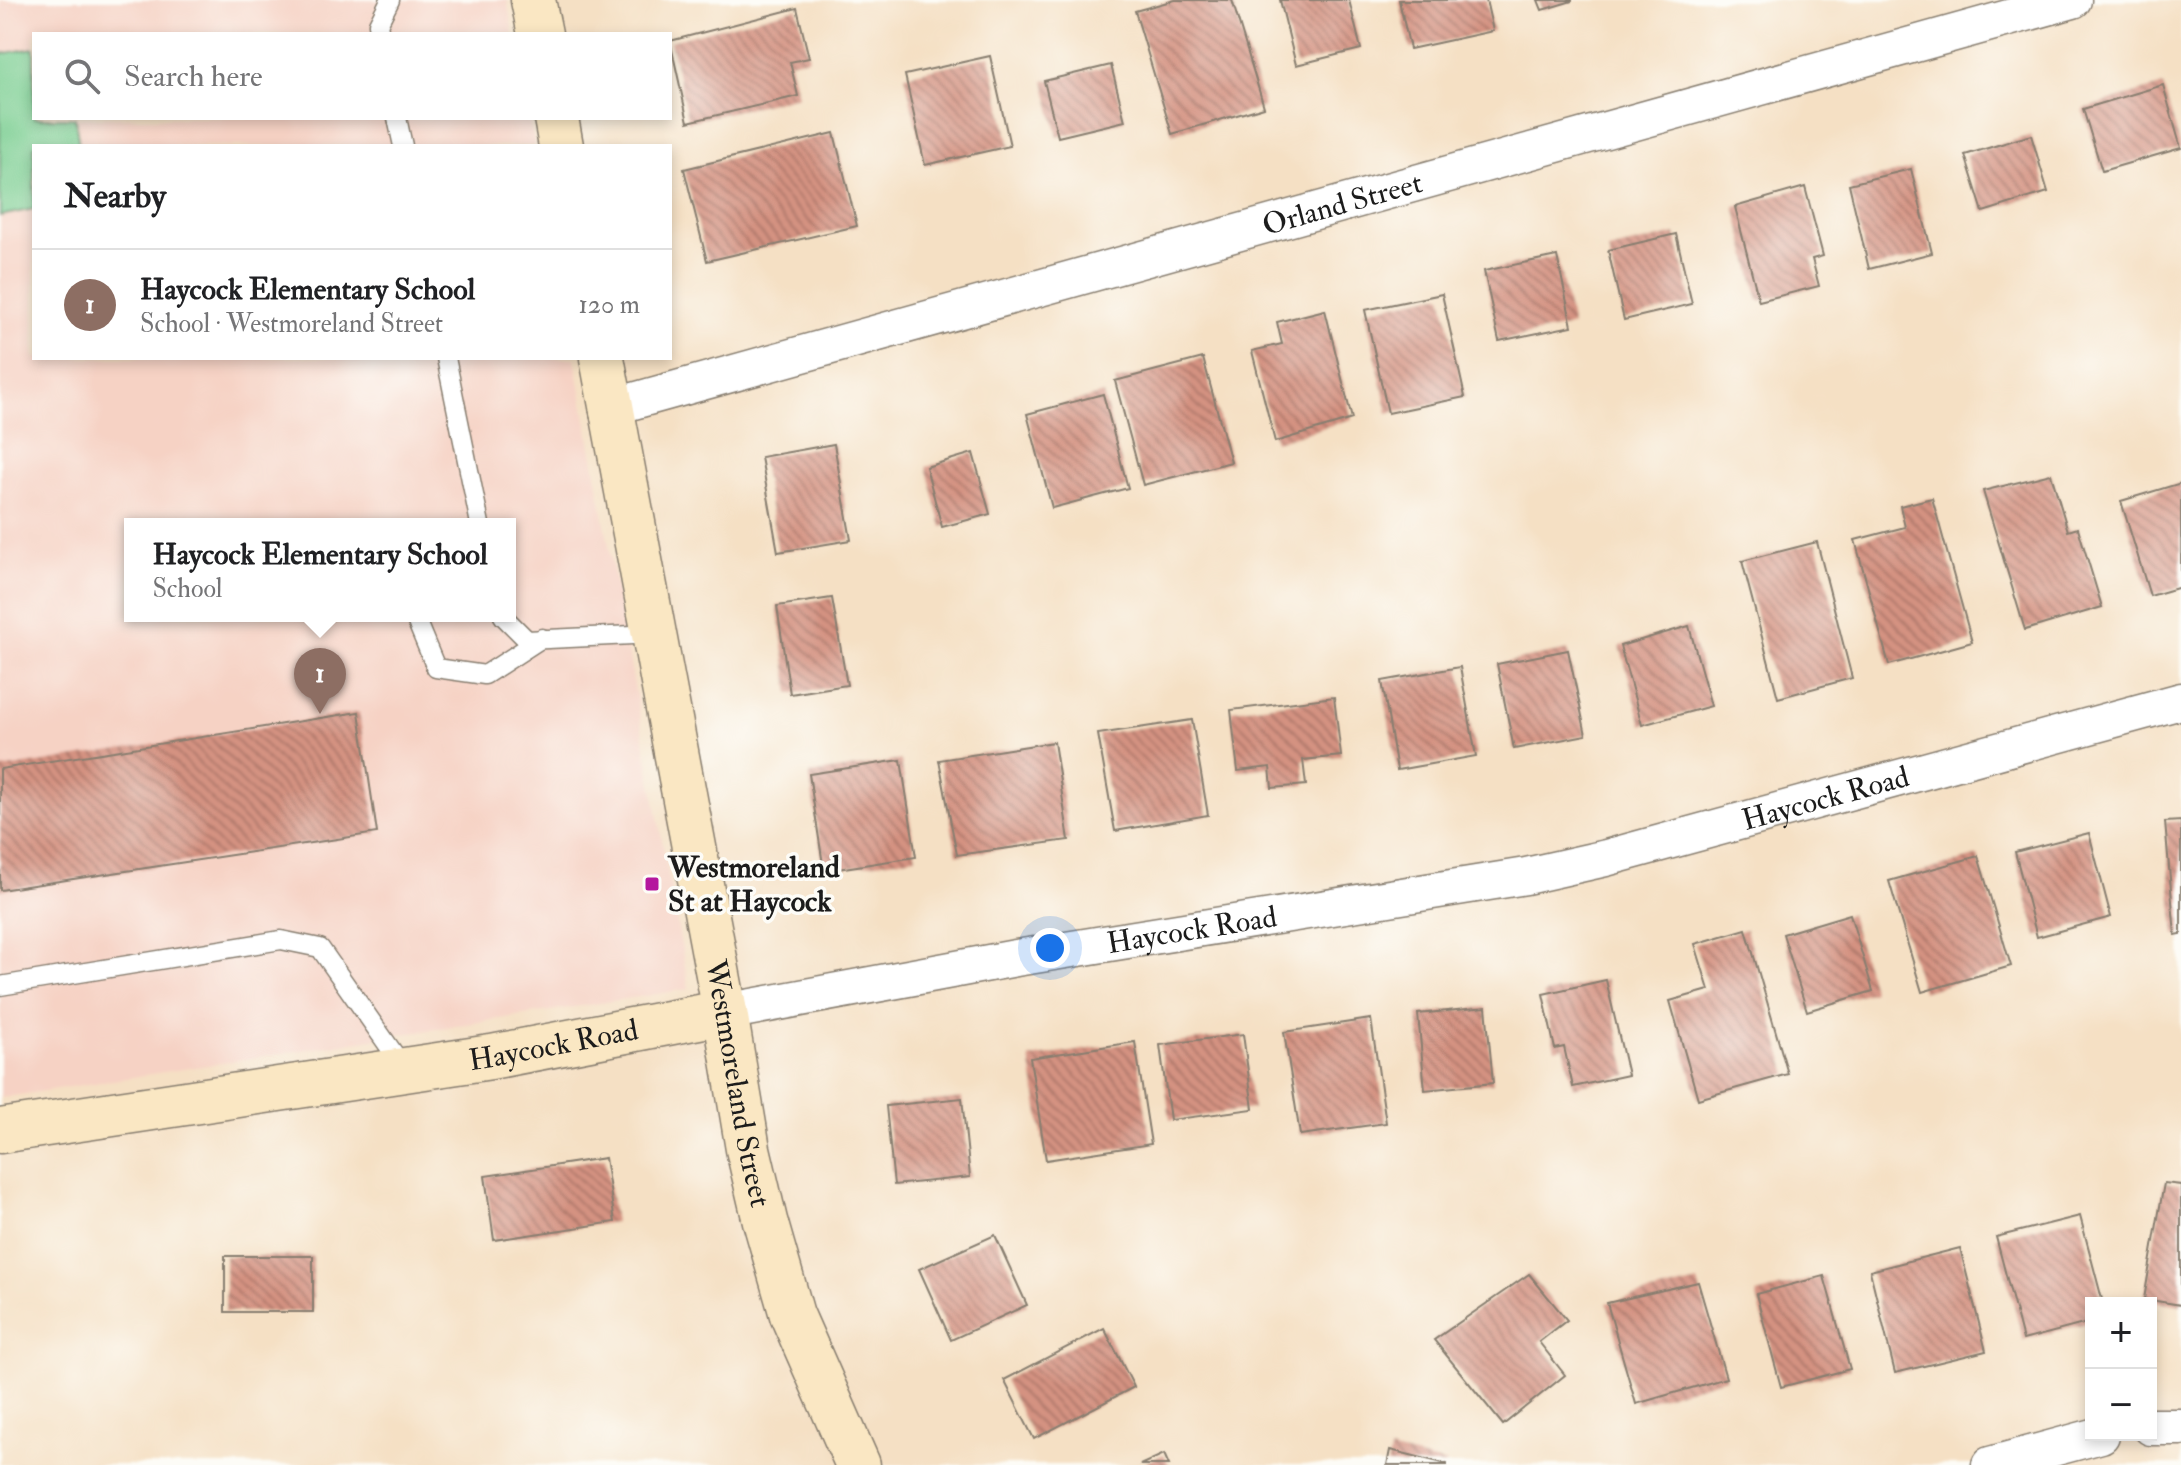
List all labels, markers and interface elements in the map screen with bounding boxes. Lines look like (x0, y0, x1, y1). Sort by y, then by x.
search box (32, 32, 672, 120)
icon: search (60, 54, 104, 98)
text: Search here (124, 58, 263, 95)
street label: Orland Street (1258, 164, 1427, 243)
text: Nearby (64, 175, 166, 218)
text: Haycock Elementary School (140, 271, 475, 308)
text: 1 (85, 289, 95, 321)
text: 120 m (579, 289, 640, 321)
text: School · Westmoreland Street (140, 308, 443, 340)
popup (124, 518, 516, 622)
text: Haycock Elementary School (152, 536, 488, 573)
text: School (152, 573, 223, 605)
pin: 1 (294, 648, 346, 714)
street label: Haycock Road (1738, 758, 1913, 839)
place label: Westmoreland St at Haycock (667, 849, 840, 920)
marker: Westmoreland St at Haycock (643, 875, 661, 893)
street label: Haycock Road (1104, 898, 1280, 962)
your location (1030, 928, 1070, 968)
street label: Westmoreland Street (697, 956, 780, 1211)
street label: Haycock Road (466, 1011, 641, 1079)
map controls (2085, 1297, 2157, 1441)
button: + (2085, 1297, 2157, 1369)
button: − (2085, 1369, 2157, 1441)

